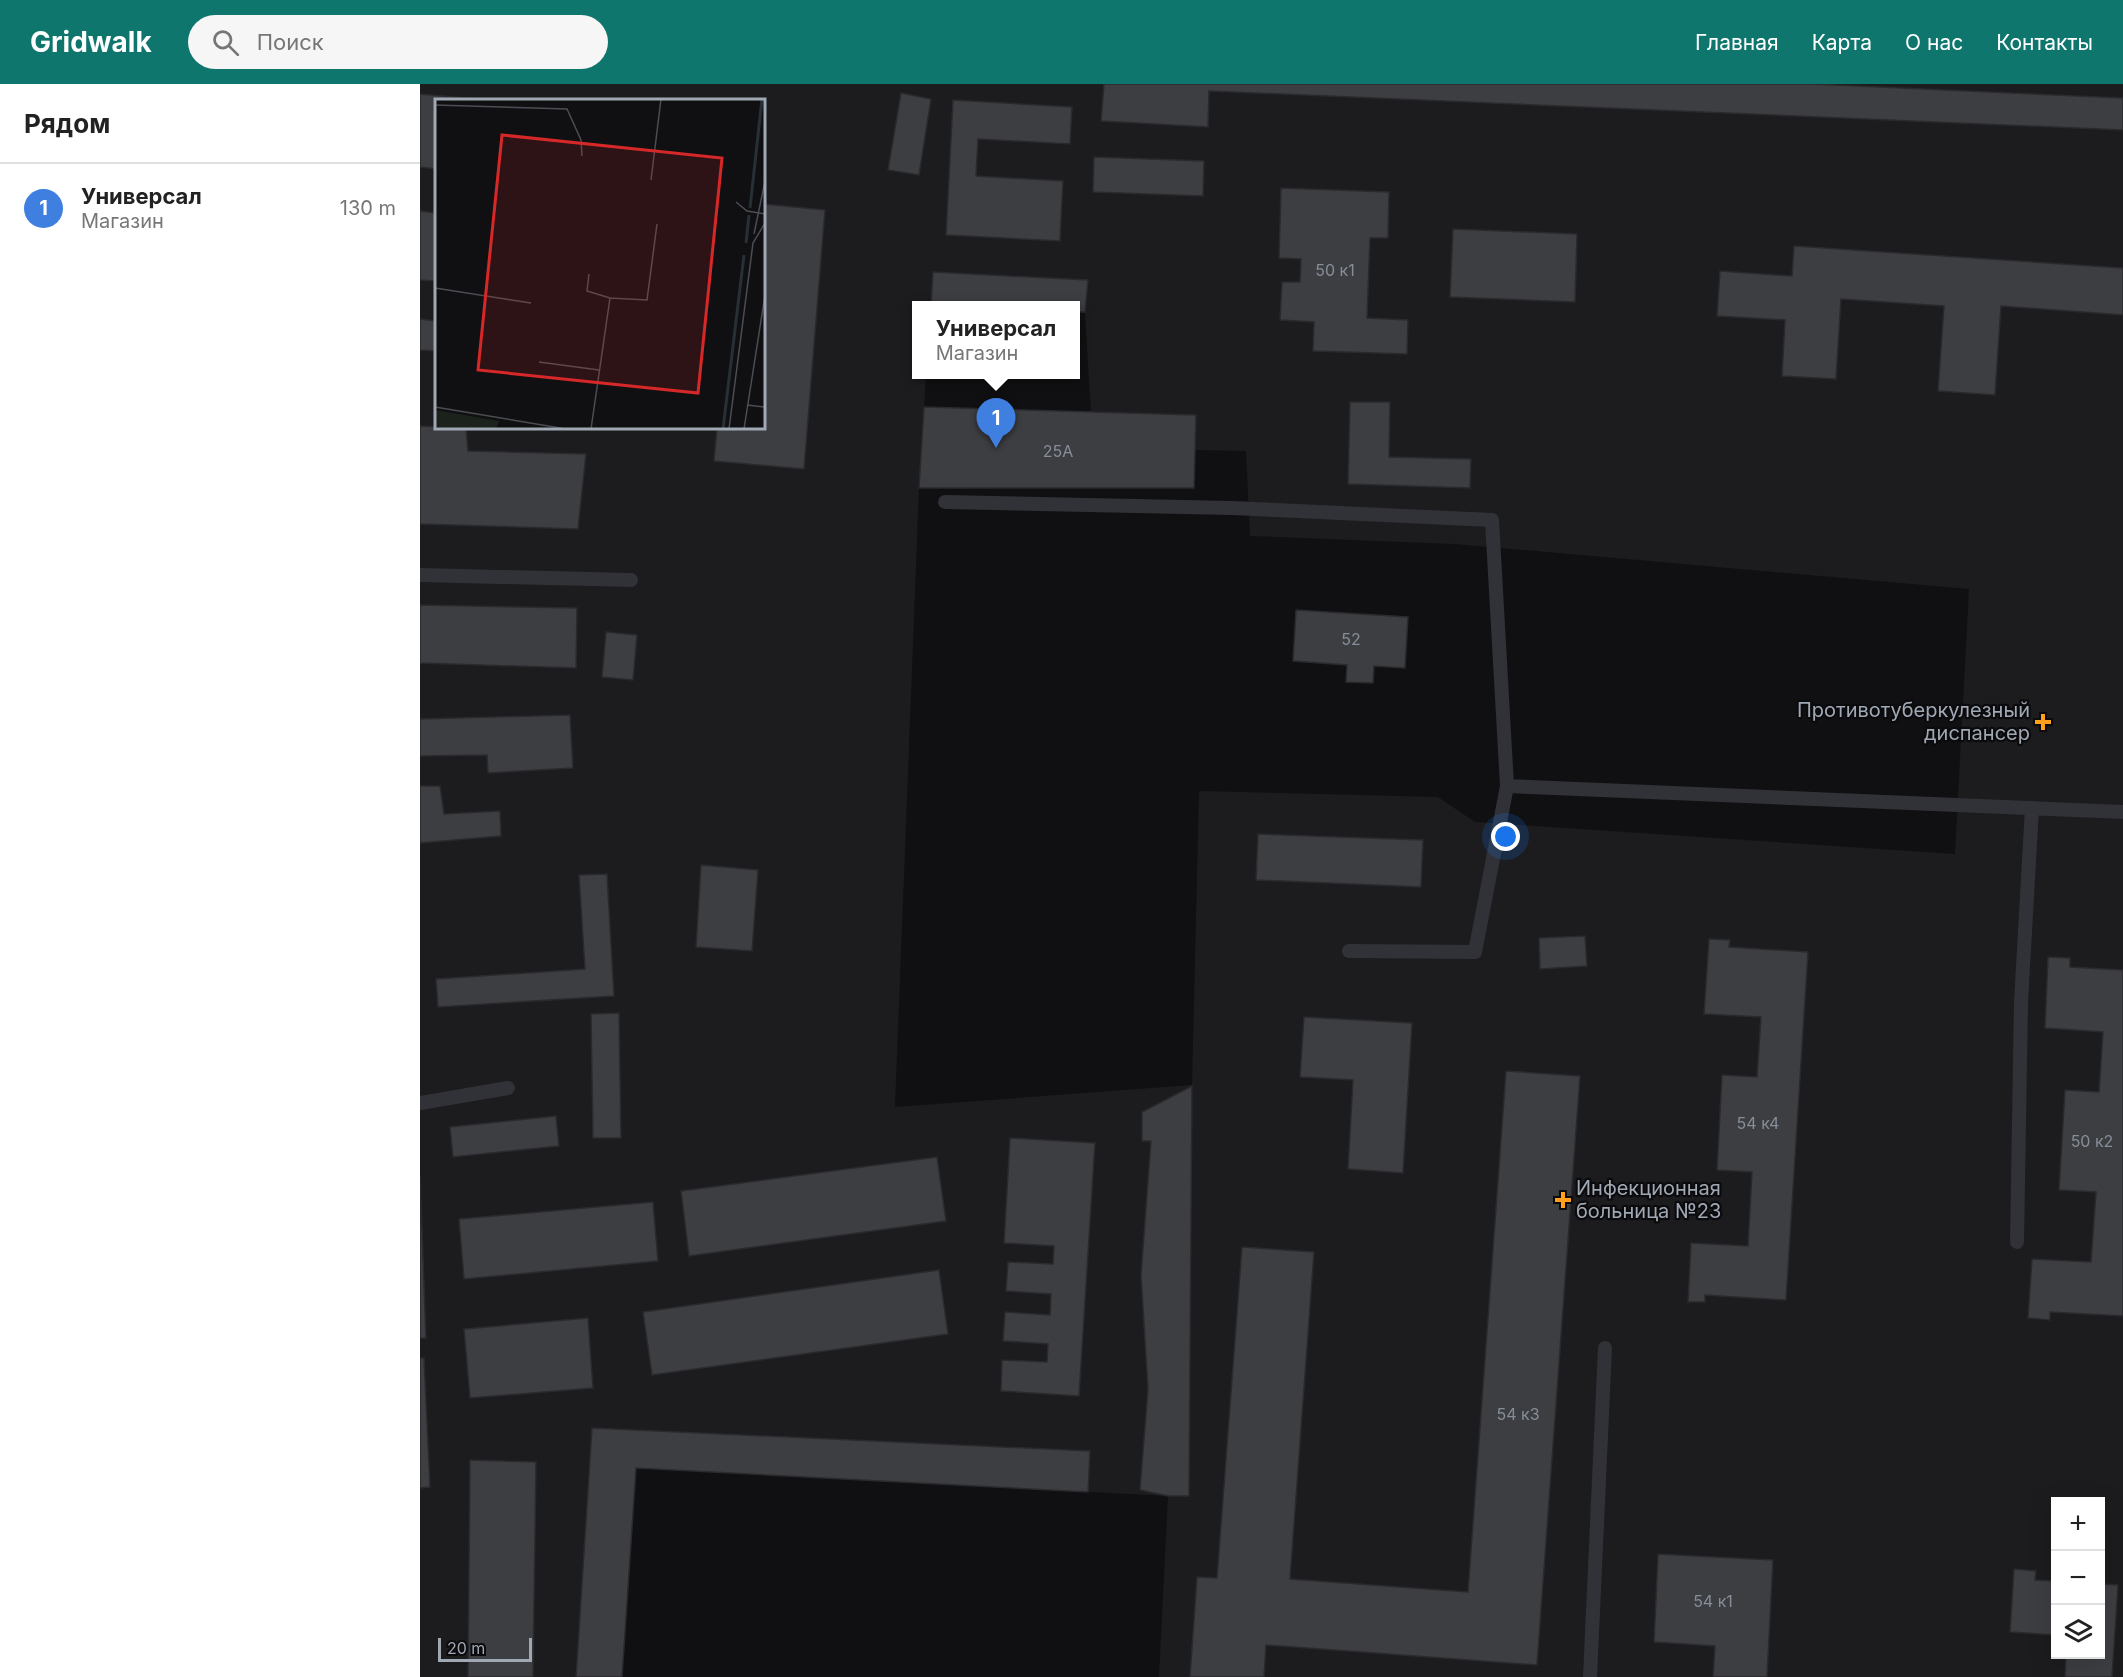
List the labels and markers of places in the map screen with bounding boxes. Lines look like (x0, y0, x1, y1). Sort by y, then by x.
pin: 1 (976, 398, 1016, 448)
place label: Противотуберкулезный диспансер (1797, 698, 2030, 745)
marker: Противотуберкулезный диспансер (2034, 713, 2052, 731)
place label: Инфекционная больница №23 (1576, 1176, 1721, 1223)
marker: Инфекционная больница №23 (1554, 1191, 1572, 1209)

